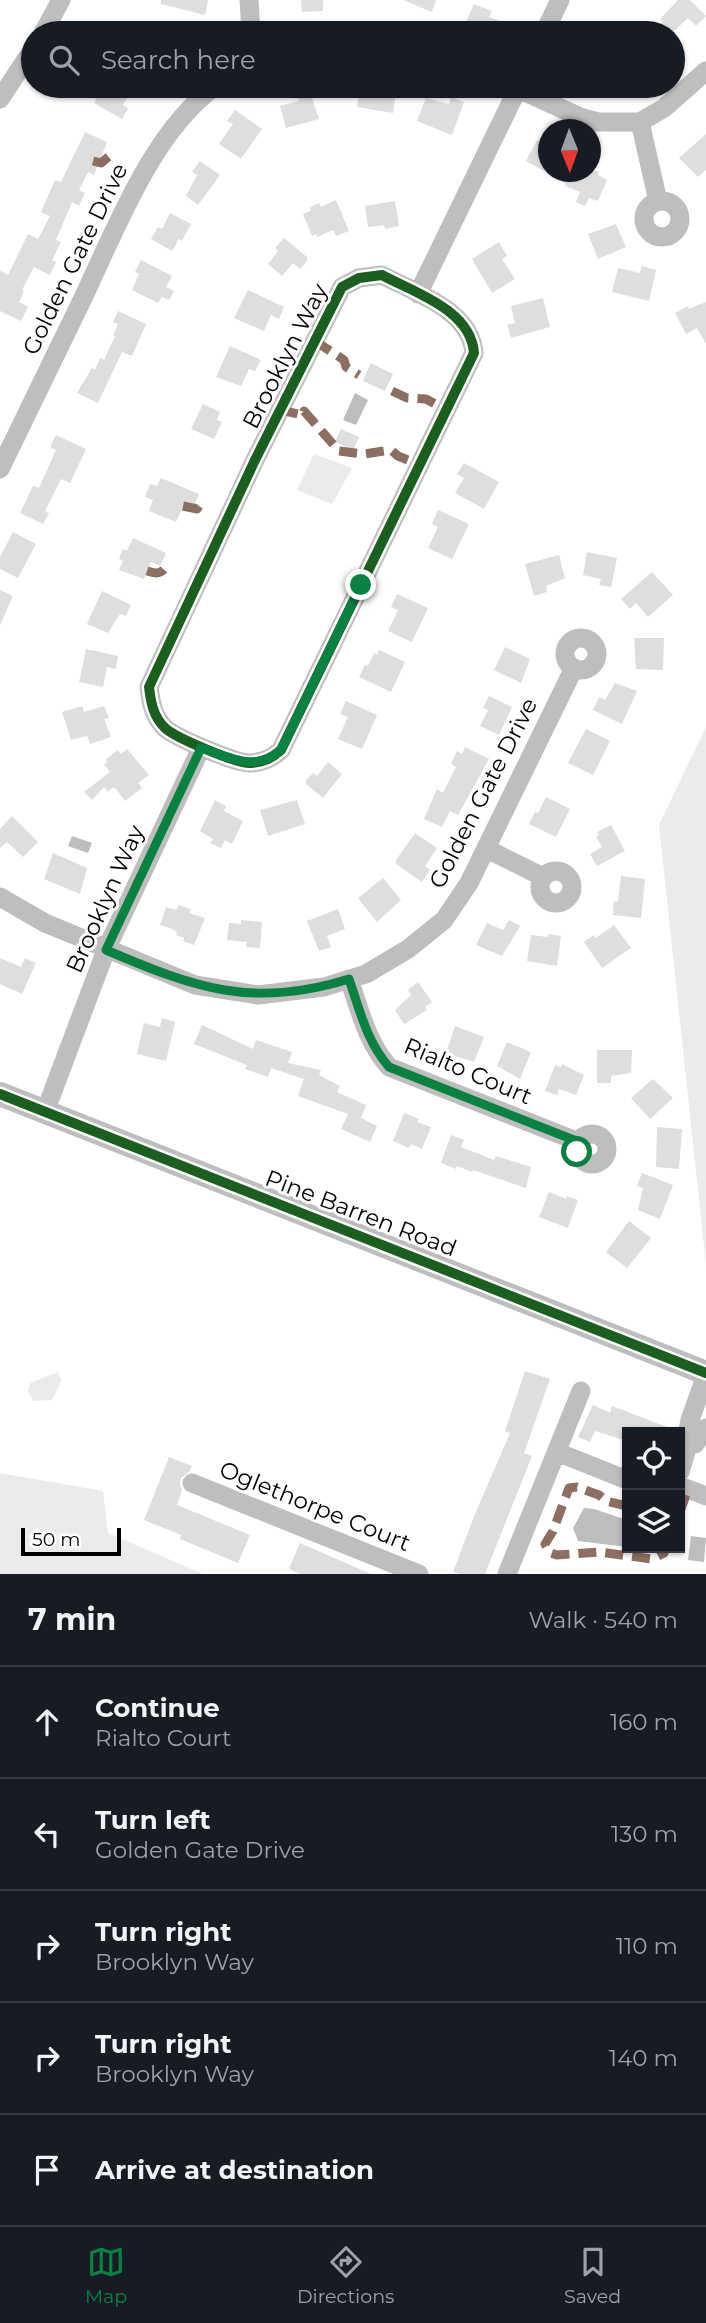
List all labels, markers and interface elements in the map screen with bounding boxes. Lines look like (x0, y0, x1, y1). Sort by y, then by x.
search box (21, 21, 685, 98)
icon: search (45, 41, 83, 79)
text: Search here (101, 44, 256, 76)
north arrow (538, 119, 601, 182)
street label: Golden Gate Drive (16, 159, 134, 359)
street label: Brooklyn Way (236, 278, 334, 433)
route end (345, 569, 376, 600)
street label: Golden Gate Drive (423, 693, 543, 893)
street label: Brooklyn Way (60, 820, 150, 977)
street label: Rialto Court (400, 1031, 536, 1111)
route start (561, 1136, 592, 1167)
street label: Pine Barren Road (261, 1164, 461, 1262)
map controls (622, 1427, 685, 1553)
button: locate (622, 1427, 685, 1490)
street label: Oglethorpe Court (215, 1455, 415, 1557)
button: layers (622, 1490, 685, 1553)
scale bar (21, 1525, 121, 1557)
text: 50 m (32, 1528, 80, 1551)
text: 7 min (28, 1601, 116, 1638)
text: Walk · 540 m (528, 1606, 678, 1634)
text: Continue (95, 1692, 220, 1724)
icon: ahead (28, 1703, 66, 1741)
text: 160 m (610, 1708, 678, 1736)
text: Rialto Court (95, 1724, 231, 1752)
text: Turn left (95, 1804, 211, 1836)
icon: left (28, 1815, 66, 1853)
text: 130 m (611, 1820, 678, 1848)
text: Golden Gate Drive (95, 1836, 305, 1864)
text: Turn right (95, 1916, 231, 1948)
icon: right (28, 1927, 66, 1965)
text: 110 m (616, 1932, 678, 1960)
text: Brooklyn Way (95, 1948, 254, 1976)
text: Turn right (95, 2028, 231, 2060)
icon: right (28, 2039, 66, 2077)
text: 140 m (609, 2044, 678, 2072)
text: Brooklyn Way (95, 2060, 254, 2088)
icon: arrive (28, 2151, 66, 2189)
text: Arrive at destination (95, 2154, 374, 2186)
tab: Map (85, 2243, 127, 2308)
tab: Directions (297, 2243, 394, 2308)
tab: Saved (564, 2243, 621, 2308)

